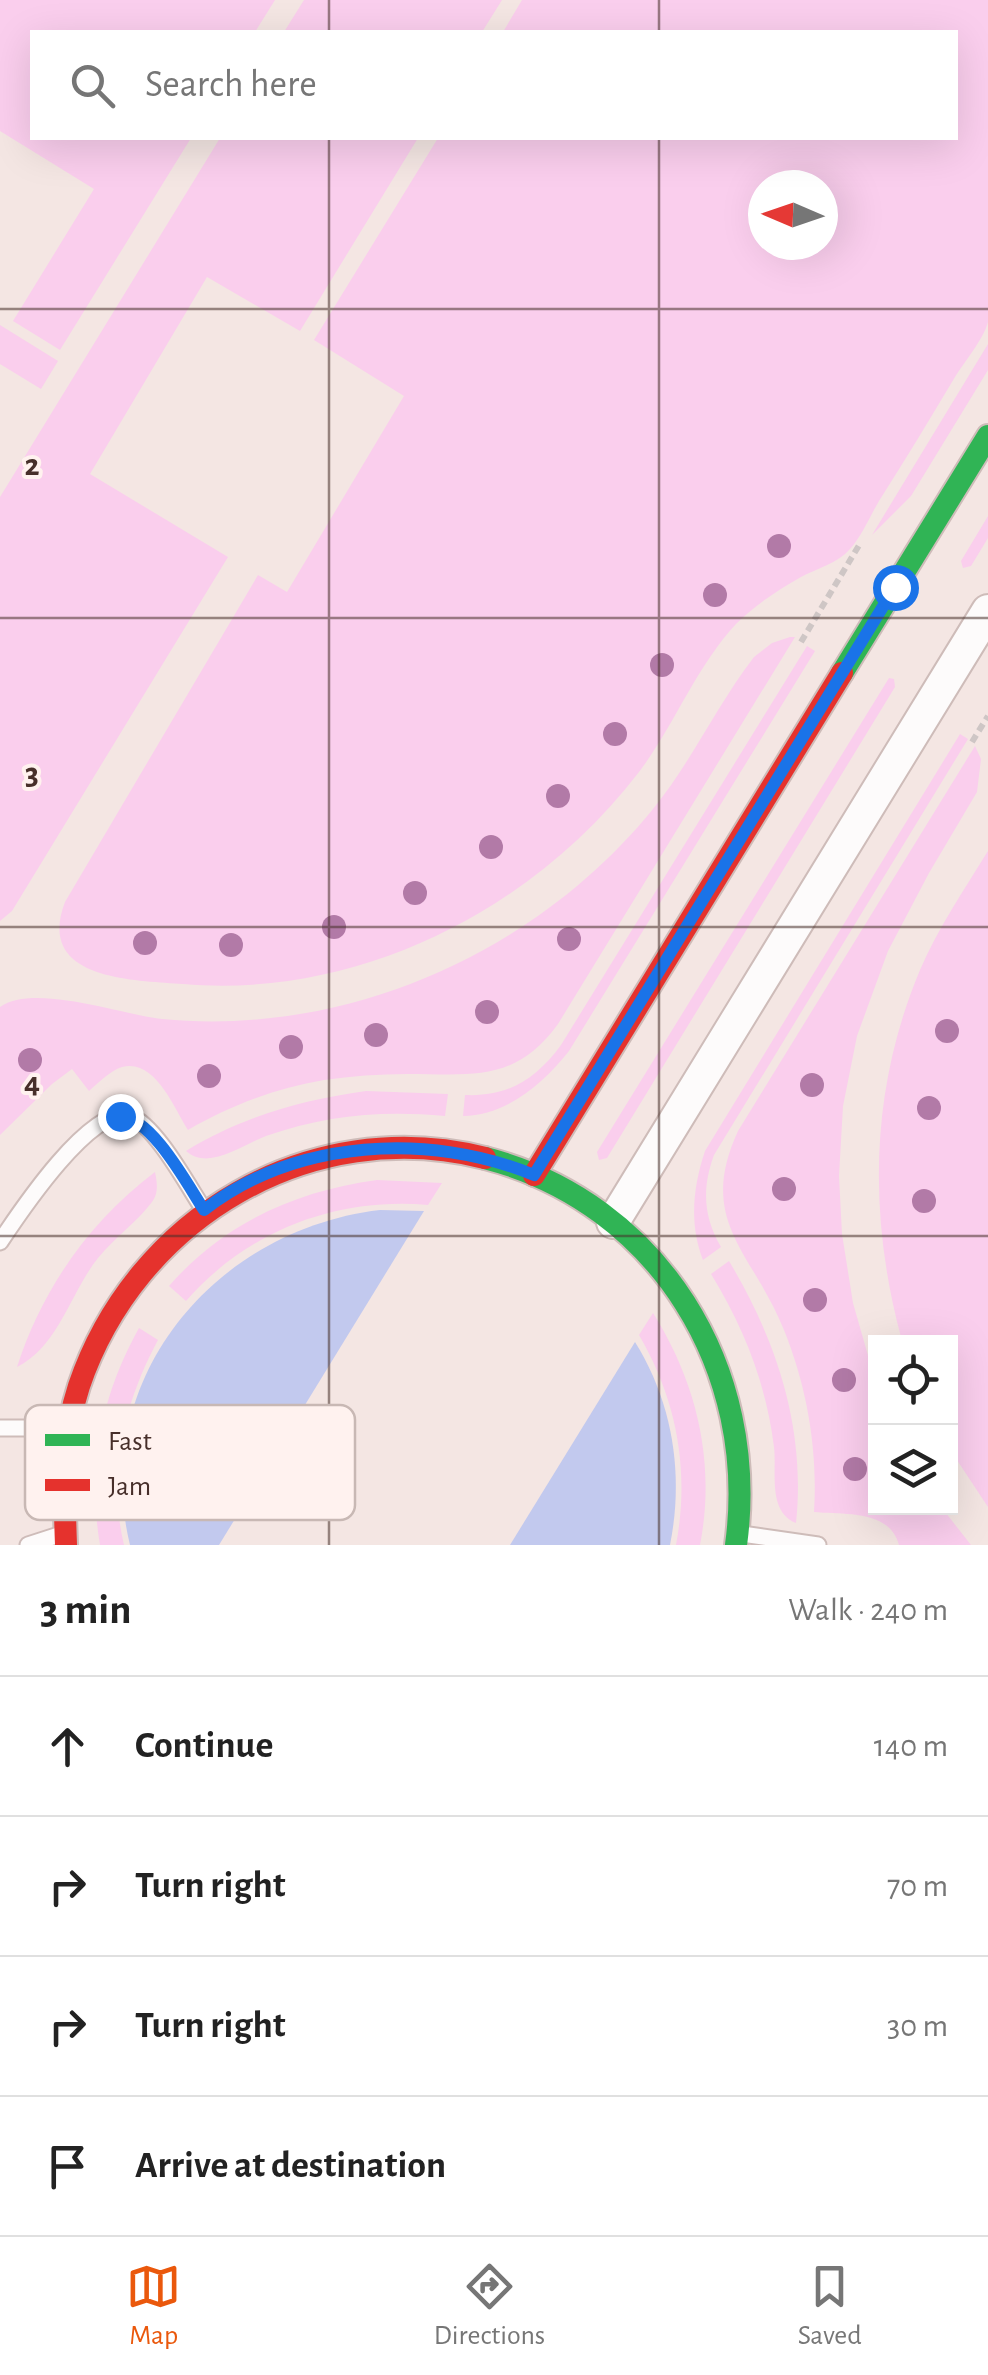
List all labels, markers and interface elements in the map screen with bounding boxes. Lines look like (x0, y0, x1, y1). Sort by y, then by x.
search box (30, 30, 958, 140)
icon: search (65, 58, 120, 113)
text: Search here (145, 66, 317, 104)
north arrow (748, 170, 838, 260)
text: 2 (24, 449, 40, 481)
route start (873, 565, 919, 611)
text: 3 (25, 758, 39, 790)
text: 4 (24, 1067, 40, 1099)
route end (98, 1094, 144, 1140)
map controls (868, 1335, 958, 1515)
button: locate (868, 1335, 958, 1425)
legend (25, 1405, 355, 1520)
button: layers (868, 1425, 958, 1515)
text: Fast (108, 1428, 152, 1456)
text: Jam (108, 1473, 151, 1501)
text: 3 min (40, 1589, 132, 1631)
text: Walk · 240 m (788, 1594, 948, 1626)
icon: ahead (40, 1719, 95, 1774)
text: Continue (135, 1727, 273, 1765)
text: 140 m (874, 1730, 948, 1762)
icon: right (40, 1859, 95, 1914)
text: Turn right (135, 1867, 285, 1905)
text: 70 m (887, 1870, 948, 1902)
icon: right (40, 1999, 95, 2054)
text: Turn right (135, 2007, 285, 2045)
text: 30 m (887, 2010, 948, 2042)
icon: arrive (40, 2139, 95, 2194)
text: Arrive at destination (135, 2147, 446, 2185)
tab: Map (126, 2259, 181, 2353)
tab: Directions (434, 2259, 545, 2353)
tab: Saved (798, 2259, 862, 2353)

